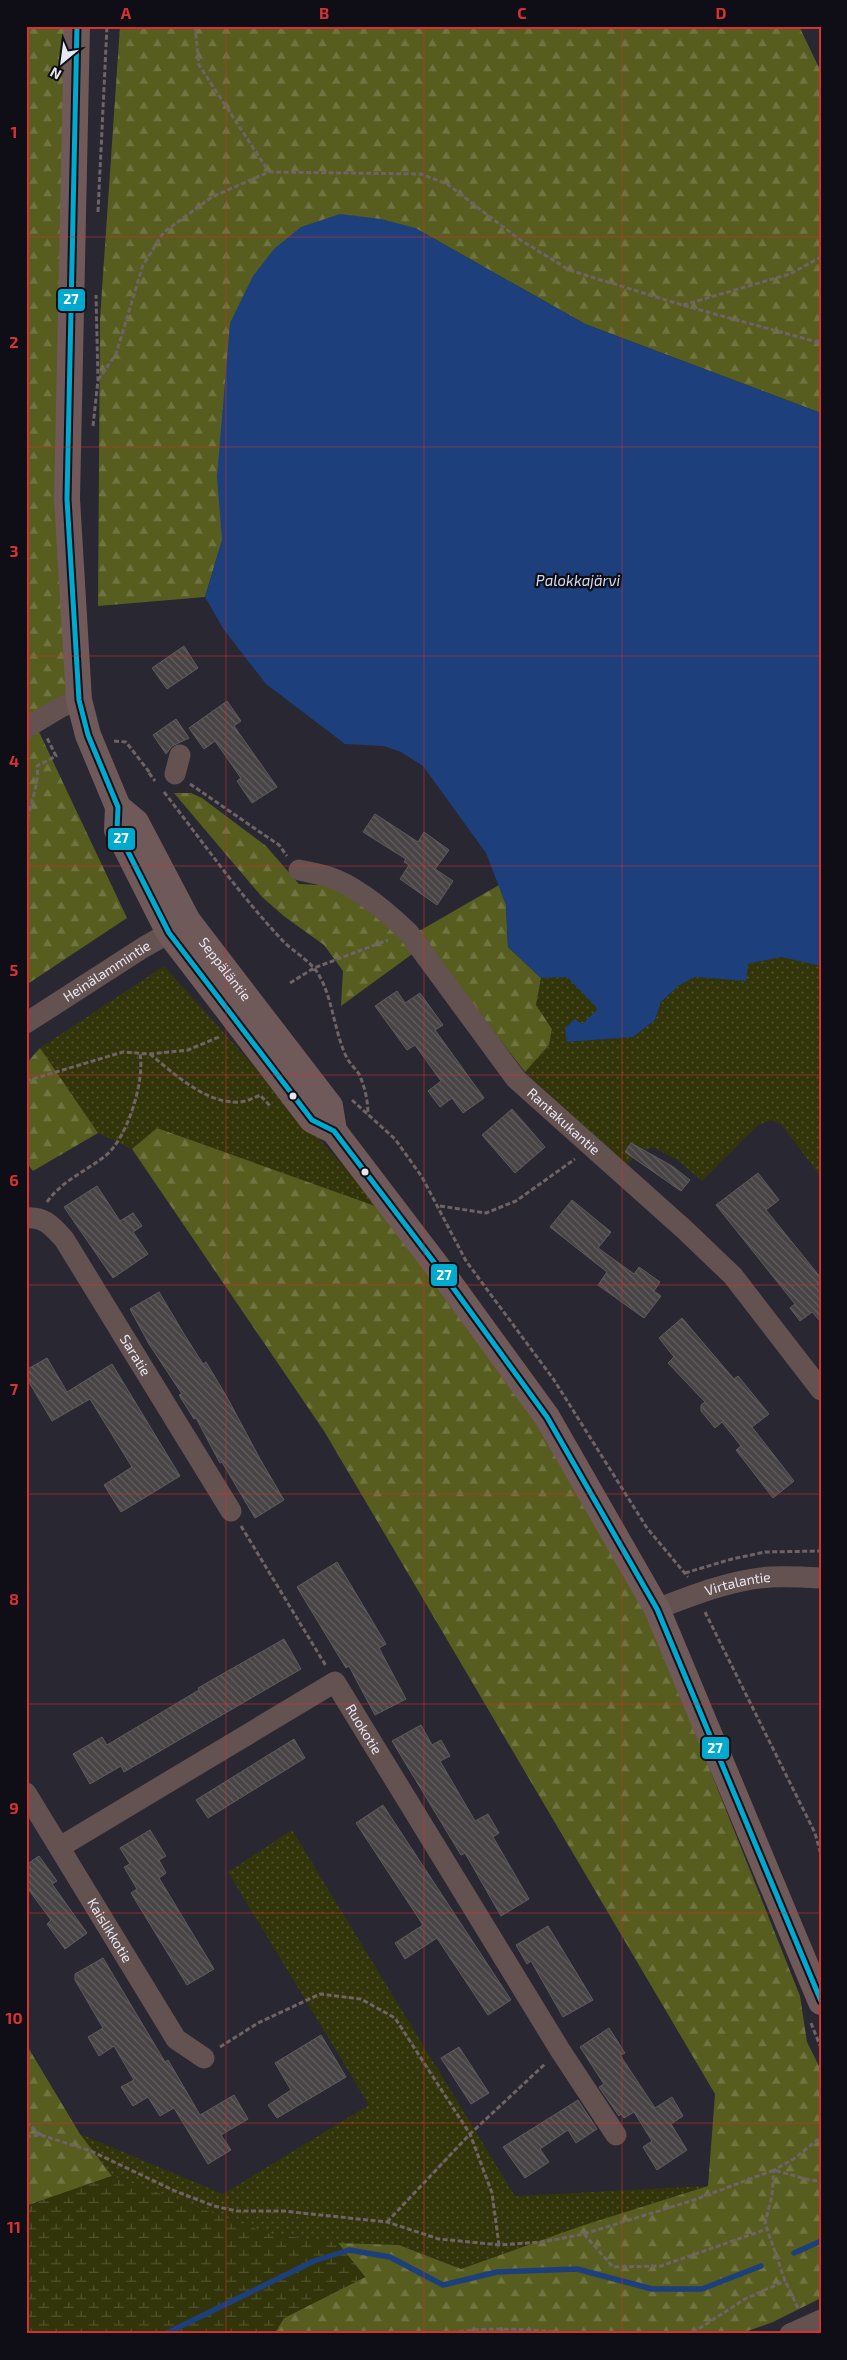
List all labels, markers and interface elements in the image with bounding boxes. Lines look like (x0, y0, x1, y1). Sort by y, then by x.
text: A (121, 3, 132, 22)
text: B (319, 3, 329, 22)
text: C (517, 3, 527, 22)
text: D (716, 3, 727, 22)
north arrow (38, 38, 88, 88)
text: N (47, 64, 64, 84)
text: 1 (11, 122, 17, 141)
line badge: 27 (57, 288, 86, 312)
text: 27 (63, 290, 79, 307)
text: 2 (9, 332, 19, 351)
text: 3 (9, 541, 19, 560)
water label: Palokkajärvi (536, 571, 620, 590)
text: 4 (9, 751, 19, 770)
line badge: 27 (107, 827, 136, 851)
text: 27 (113, 829, 129, 846)
street label: Seppäläntie (196, 934, 255, 1004)
street label: Heinälammintie (60, 936, 153, 1005)
text: 5 (10, 960, 19, 979)
street label: Rantakukantie (524, 1084, 604, 1158)
unlabelled marker (288, 1091, 298, 1101)
unlabelled marker (360, 1167, 370, 1177)
text: 6 (9, 1170, 19, 1189)
line badge: 27 (430, 1263, 458, 1287)
text: 27 (436, 1266, 452, 1283)
street label: Saratie (117, 1331, 155, 1379)
text: 7 (10, 1379, 19, 1398)
street label: Virtalantie (703, 1568, 771, 1599)
text: 8 (9, 1589, 19, 1608)
street label: Ruokotie (342, 1701, 386, 1757)
line badge: 27 (701, 1736, 730, 1760)
text: 27 (707, 1739, 723, 1756)
text: 9 (9, 1798, 19, 1817)
street label: Kaislikkotie (84, 1895, 136, 1966)
text: 10 (5, 2008, 23, 2027)
text: 11 (7, 2217, 21, 2236)

